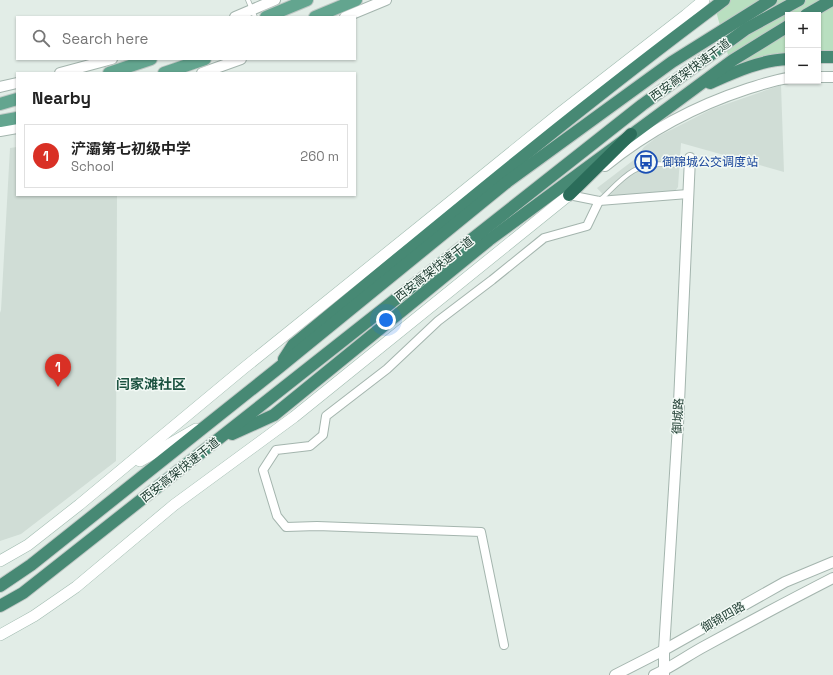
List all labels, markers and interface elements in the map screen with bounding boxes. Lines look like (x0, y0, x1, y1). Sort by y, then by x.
map controls (785, 12, 821, 84)
button: + (785, 12, 821, 48)
search box (16, 16, 356, 60)
icon: search (30, 27, 52, 49)
text: Search here (62, 29, 148, 48)
street label: 西安高架快速干道 (646, 35, 734, 105)
button: − (785, 48, 821, 84)
text: Nearby (32, 87, 91, 109)
text: 浐灞第七初级中学 (71, 139, 191, 158)
text: 1 (43, 148, 49, 165)
text: 260 m (300, 148, 339, 165)
bus stop icon: 御锦城公交调度站 (633, 149, 659, 175)
place label: 御锦城公交调度站 (662, 154, 758, 170)
text: School (71, 158, 114, 175)
street label: 西安高架快速干道 (391, 233, 477, 305)
your location (376, 310, 396, 330)
pin: 1 (45, 354, 71, 387)
district label: 闫家滩社区 (116, 375, 186, 393)
street label: 御城路 (669, 398, 687, 434)
street label: 西安高架快速干道 (137, 434, 223, 506)
street label: 御锦四路 (698, 598, 748, 636)

